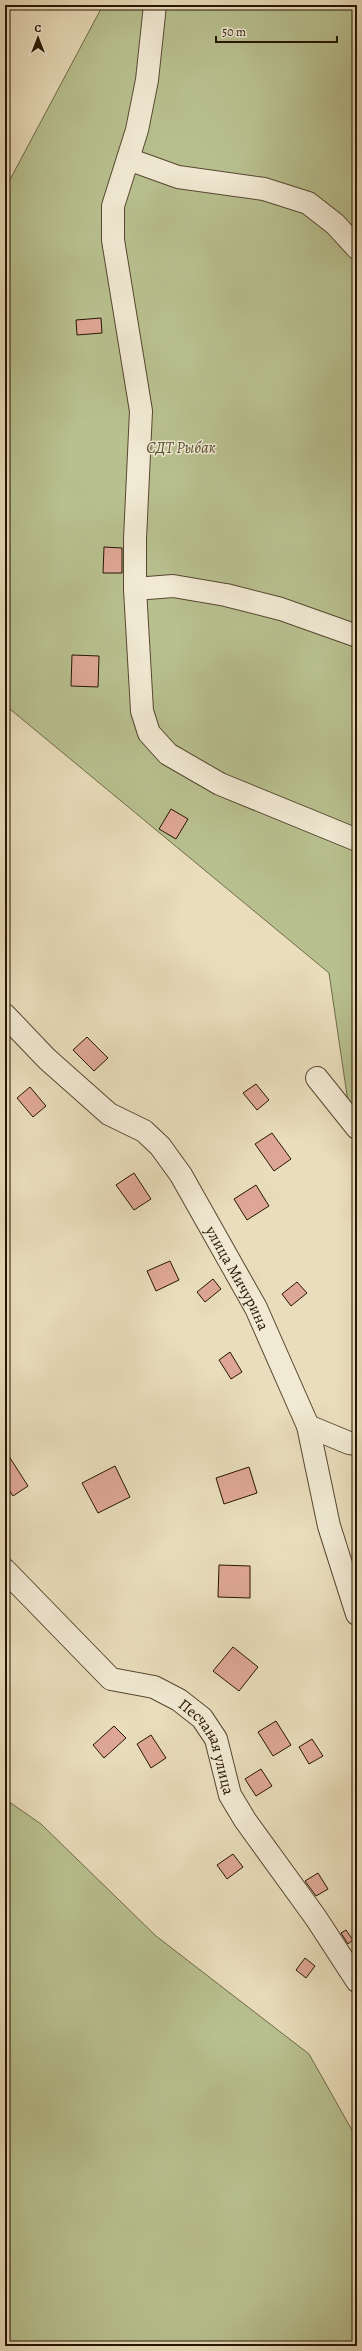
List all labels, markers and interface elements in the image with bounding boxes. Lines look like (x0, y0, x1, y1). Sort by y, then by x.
north arrow (18, 18, 58, 58)
scale bar (216, 18, 337, 44)
text: С (35, 21, 42, 36)
text: 50 m (222, 24, 246, 40)
park label: СДТ Рыбак (146, 437, 216, 459)
street label: улица Мичурина (199, 1221, 275, 1335)
street label: Песчаная улица (174, 1694, 240, 1798)

